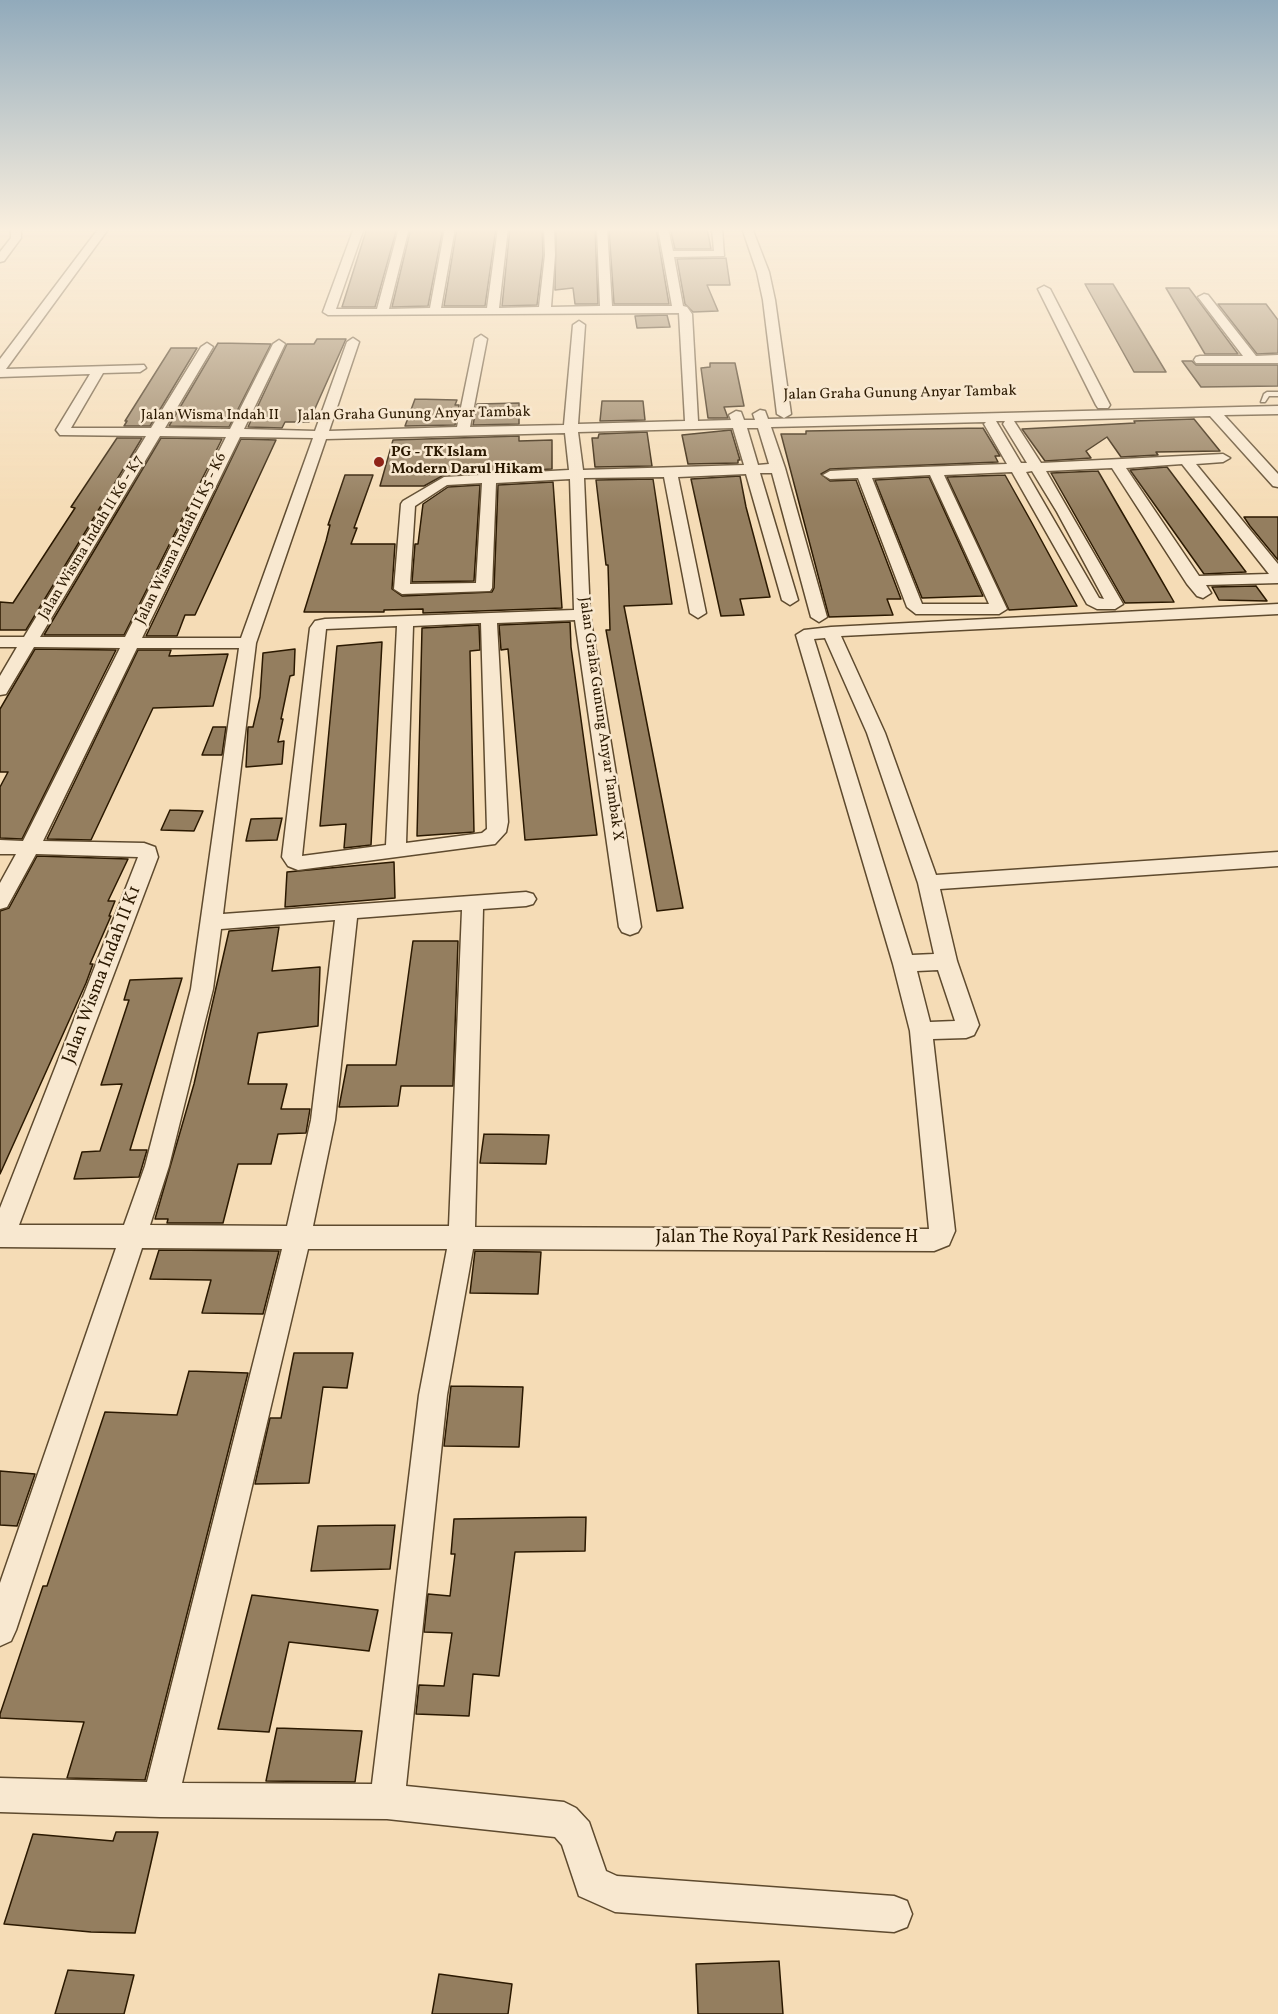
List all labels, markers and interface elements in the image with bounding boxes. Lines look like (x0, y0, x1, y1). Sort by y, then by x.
street label: Jalan Graha Gunung Anyar Tambak (783, 383, 1017, 405)
street label: Jalan Graha Gunung Anyar Tambak (297, 404, 531, 426)
street label: Jalan Wisma Indah II (141, 407, 279, 425)
place label: PG - TK Islam Modern Darul Hikam (391, 444, 543, 479)
street label: Jalan Wisma Indah II K5 - K6 (133, 450, 231, 628)
street label: Jalan Wisma Indah II K6 - K7 (36, 452, 148, 624)
marker: PG - TK Islam Modern Darul Hikam (372, 455, 386, 469)
street label: Jalan Graha Gunung Anyar Tambak X (574, 596, 626, 842)
street label: Jalan Wisma Indah II K1 (59, 883, 147, 1067)
street label: Jalan The Royal Park Residence H (656, 1228, 918, 1250)

